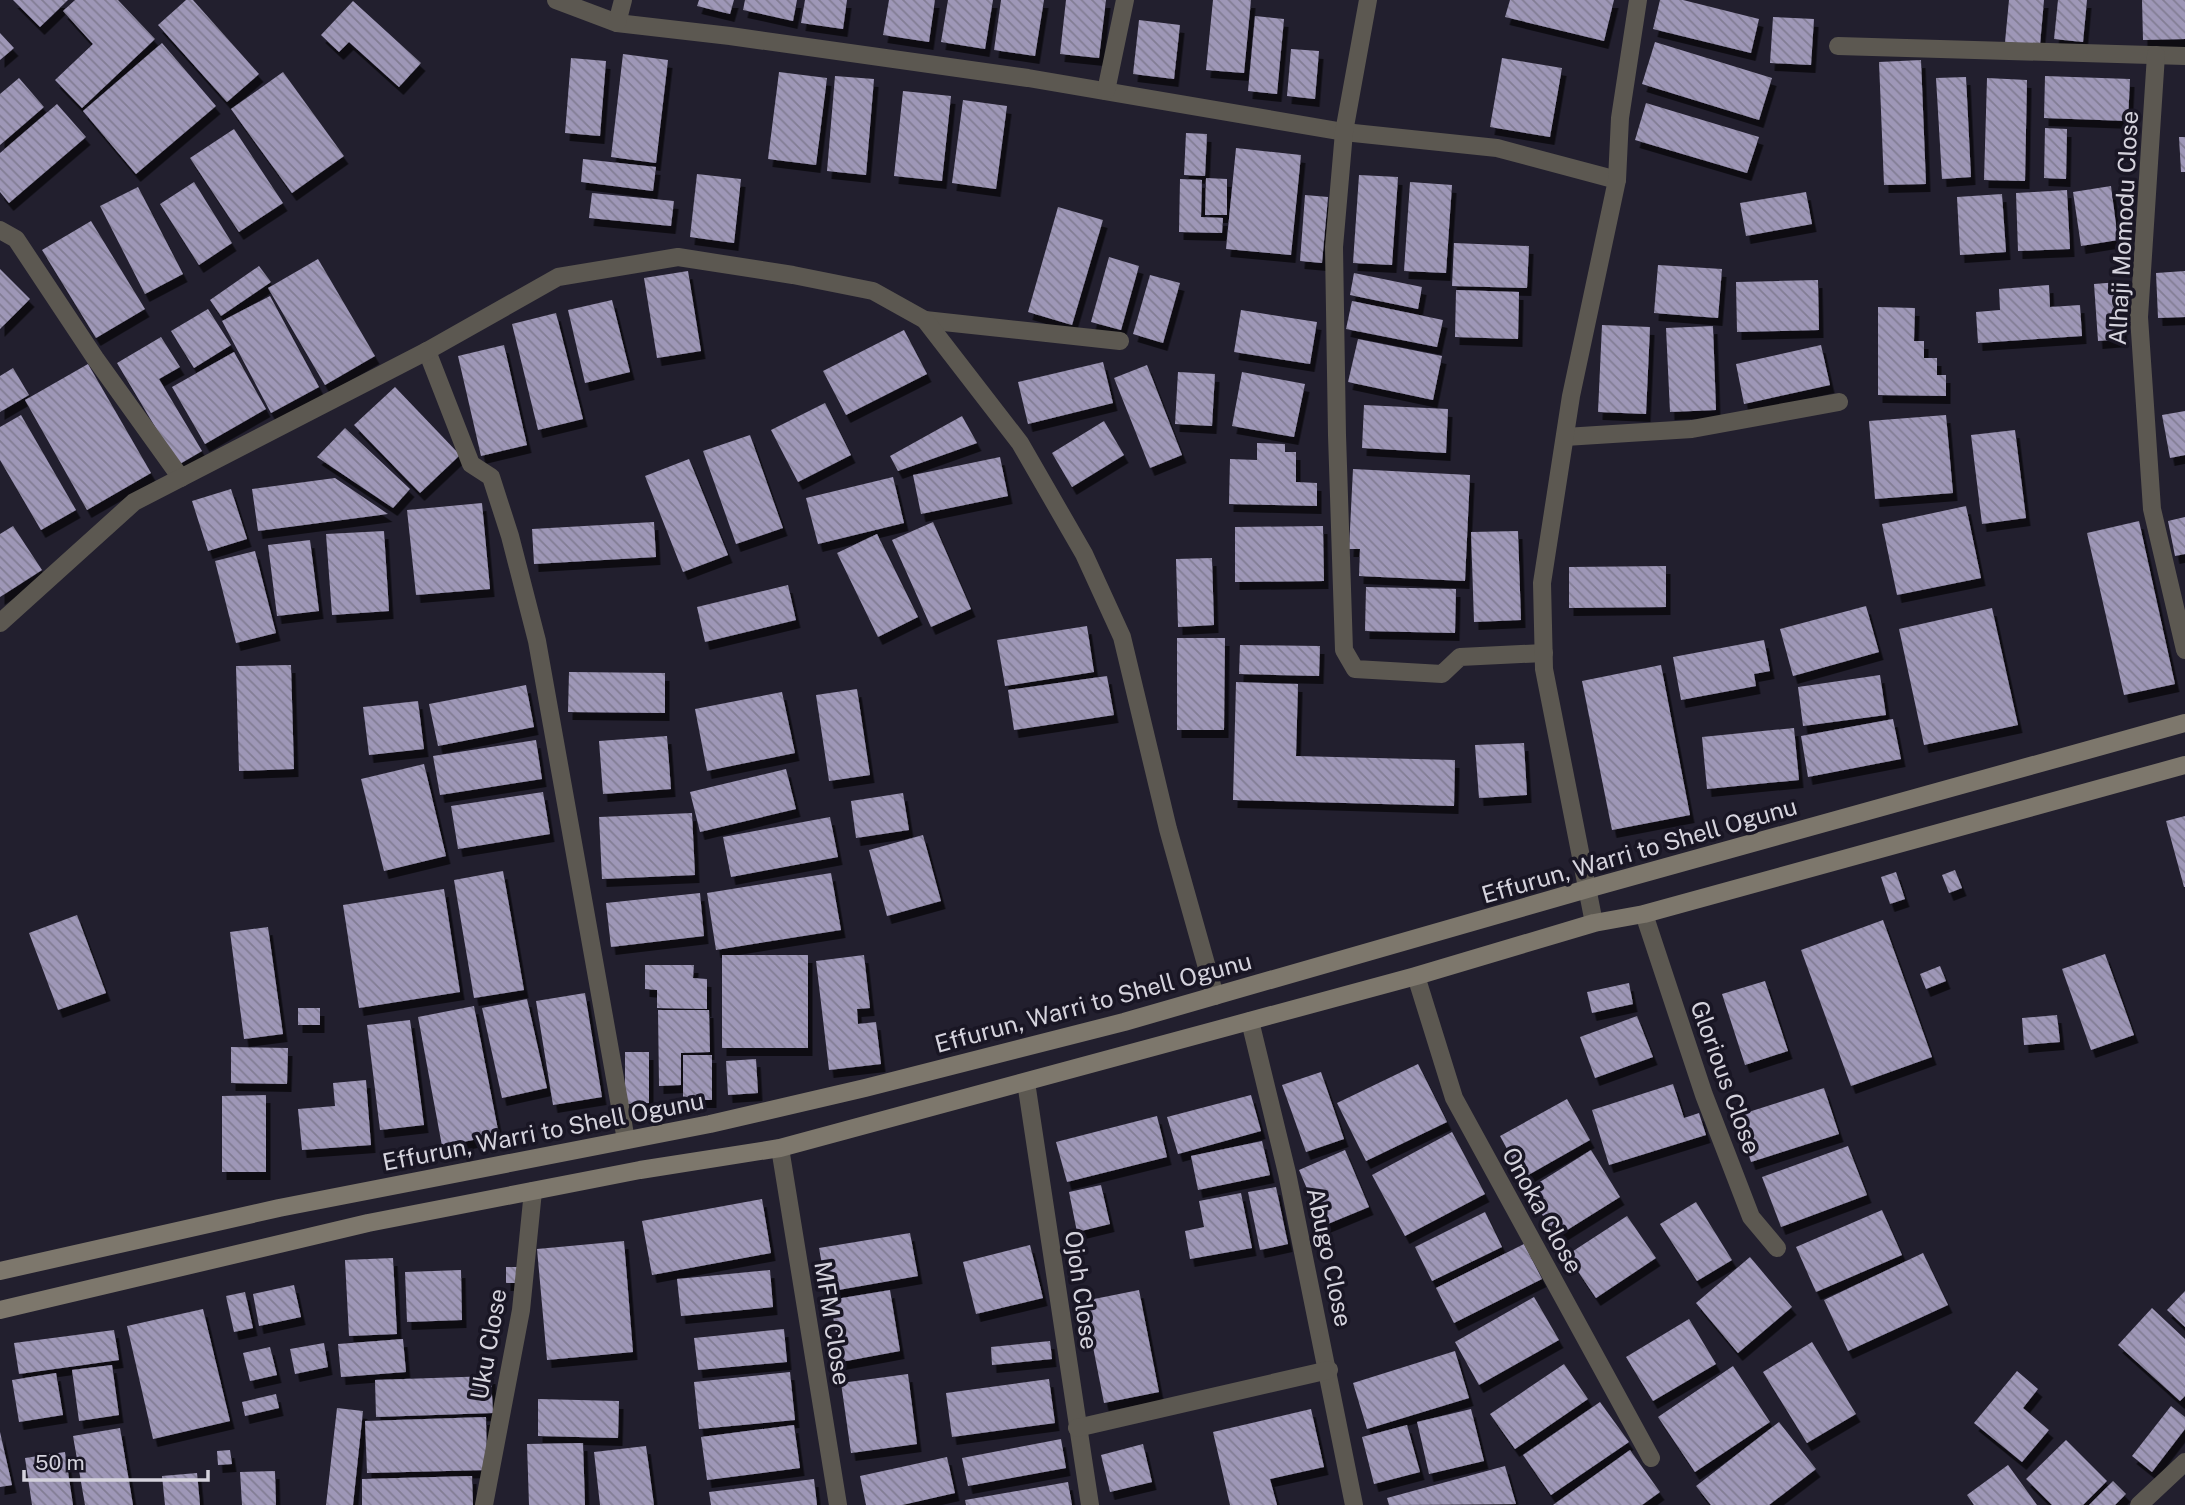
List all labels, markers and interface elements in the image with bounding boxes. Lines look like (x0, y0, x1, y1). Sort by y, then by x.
street label: Alhaji Momodu Close (2103, 110, 2143, 346)
street label: Effurun, Warri to Shell Ogunu (1478, 791, 1800, 909)
street label: Effurun, Warri to Shell Ogunu (932, 946, 1254, 1058)
street label: Glorious Close (1685, 997, 1767, 1157)
street label: Effurun, Warri to Shell Ogunu (380, 1086, 706, 1176)
street label: Onoka Close (1497, 1142, 1589, 1278)
street label: Abugo Close (1302, 1185, 1358, 1329)
street label: Ojoh Close (1060, 1229, 1104, 1351)
street label: MFM Close (809, 1259, 857, 1387)
street label: Uku Close (464, 1286, 512, 1402)
scale bar (24, 1438, 208, 1482)
text: 50 m (35, 1450, 85, 1475)

